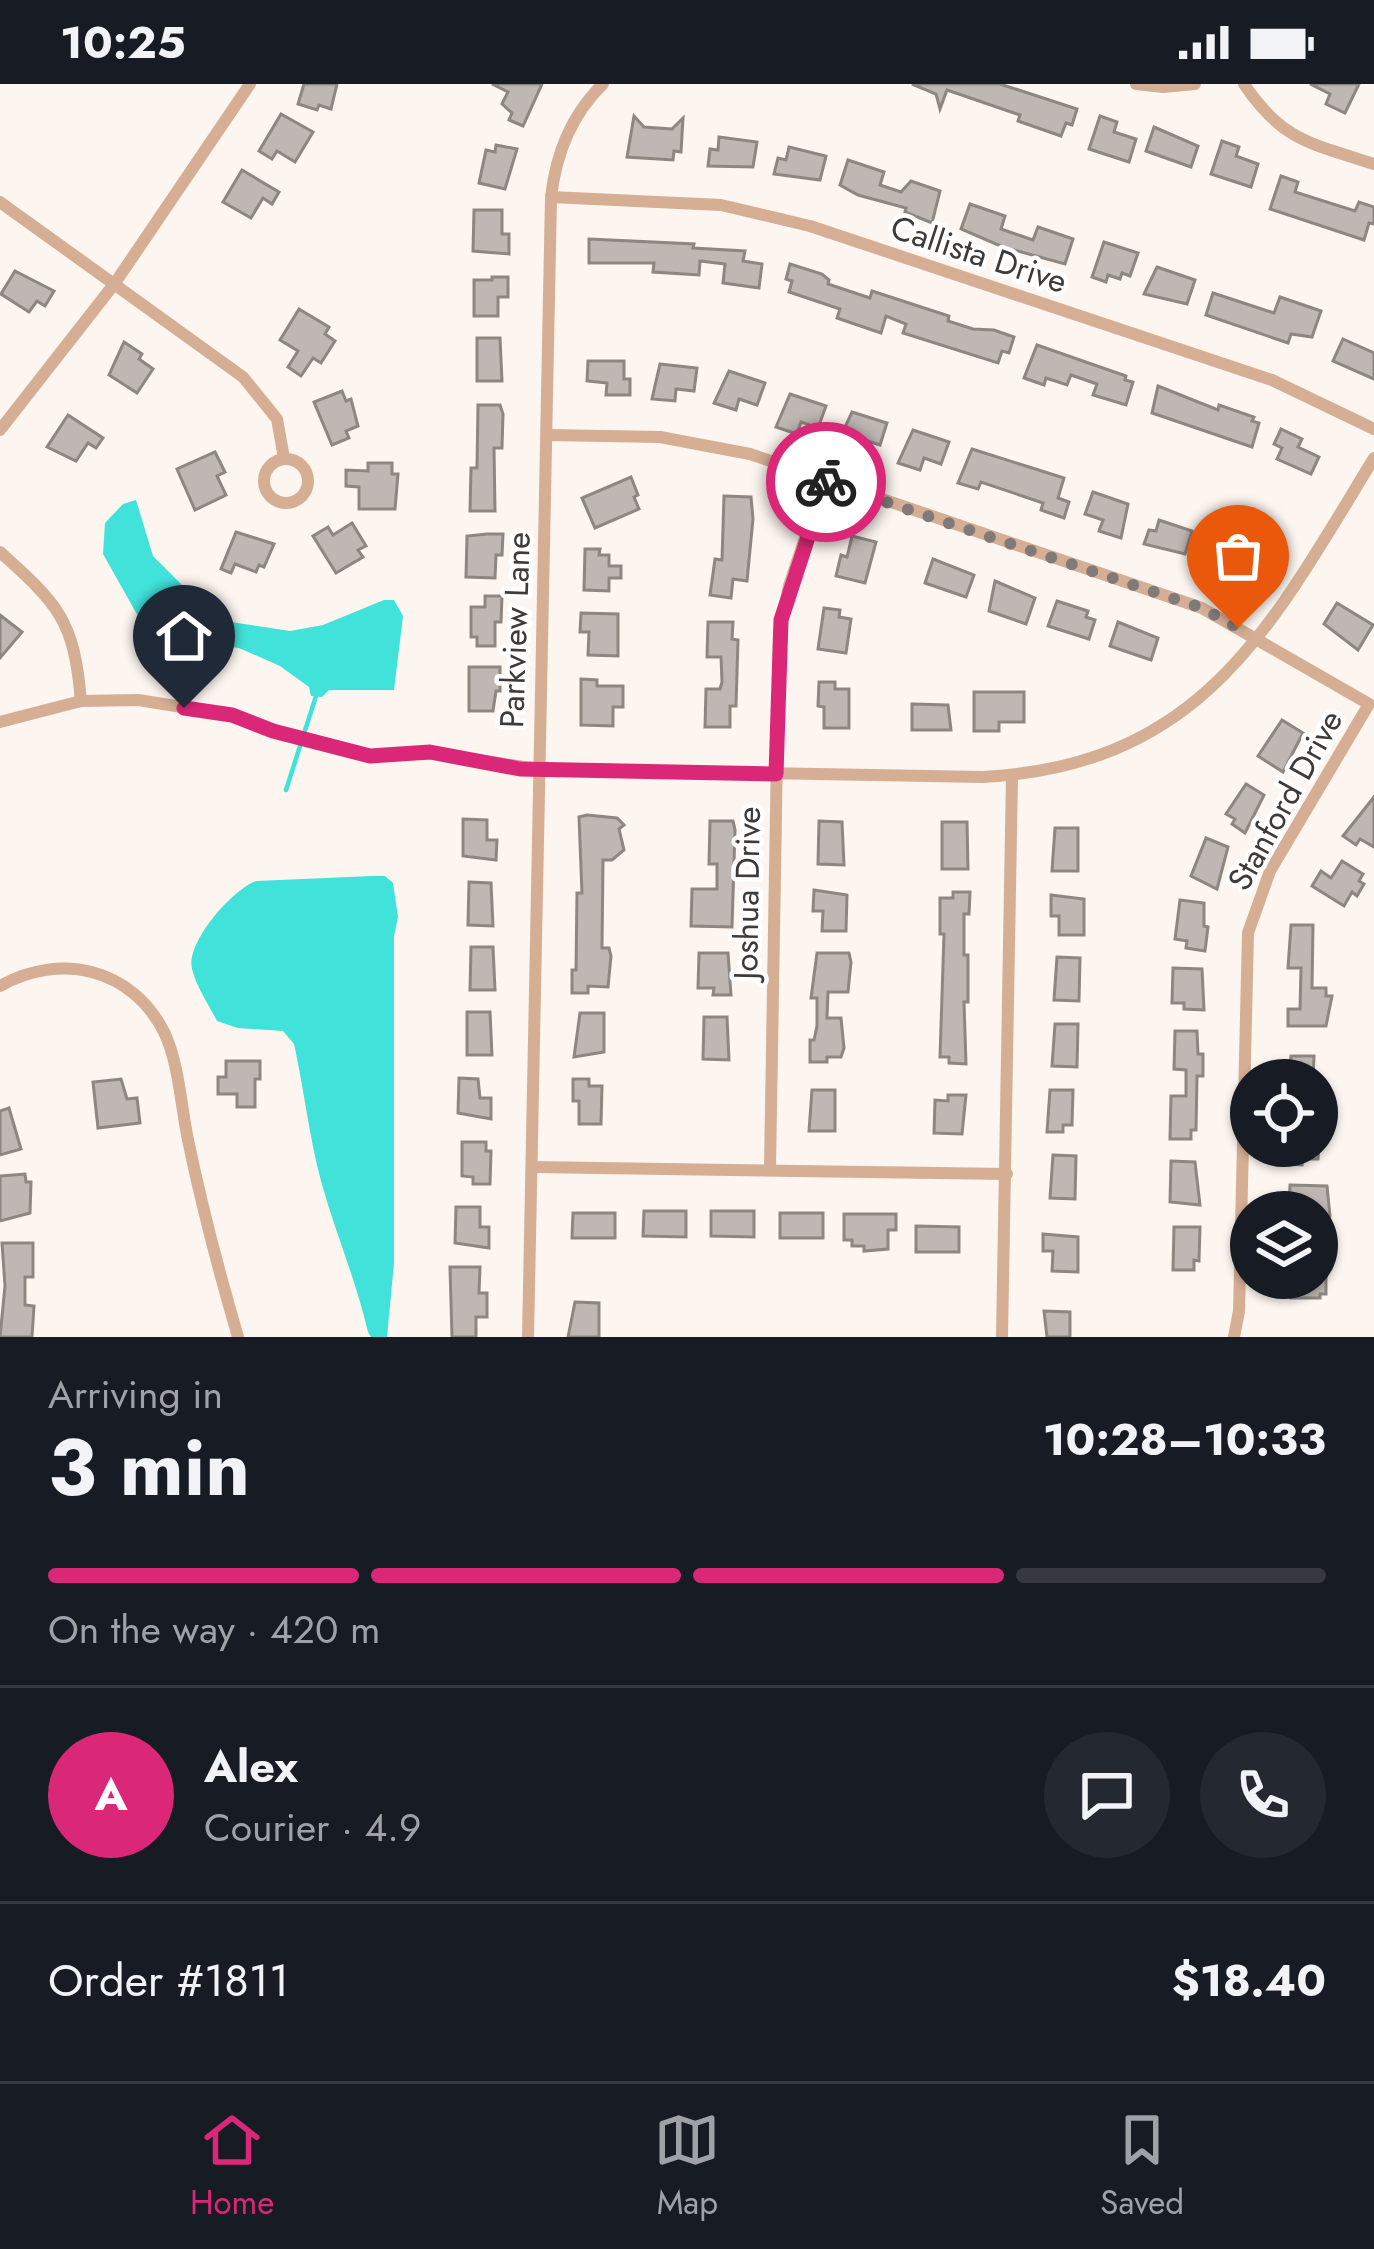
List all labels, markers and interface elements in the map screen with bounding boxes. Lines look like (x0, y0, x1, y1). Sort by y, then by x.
text: 10:25 (60, 10, 186, 75)
street label: Callista Drive (885, 203, 1073, 305)
courier (766, 422, 886, 542)
icon: bike (793, 449, 859, 515)
pin (1187, 505, 1289, 628)
icon: bag (1205, 523, 1271, 589)
street label: Parkview Lane (488, 531, 542, 729)
pin (133, 585, 235, 708)
icon: home (151, 603, 217, 669)
street label: Stanford Drive (1216, 701, 1354, 899)
street label: Joshua Drive (722, 806, 772, 984)
map controls (1230, 1059, 1338, 1299)
button: locate (1230, 1059, 1338, 1167)
button: layers (1230, 1191, 1338, 1299)
text: Arriving in (48, 1366, 223, 1423)
text: 10:28–10:33 (1043, 1407, 1326, 1472)
text: 3 min (48, 1412, 250, 1524)
text: On the way · 420 m (48, 1601, 380, 1658)
button: chat (1044, 1732, 1170, 1858)
button: phone (1200, 1732, 1326, 1858)
text: Alex (204, 1734, 298, 1799)
text: A (94, 1762, 128, 1827)
text: Courier · 4.9 (204, 1799, 421, 1856)
text: Order #1811 (48, 1948, 289, 2013)
text: $18.40 (1172, 1948, 1326, 2013)
tab: Home (190, 2107, 274, 2226)
tab: Map (654, 2107, 720, 2226)
tab: Saved (1100, 2107, 1184, 2226)

